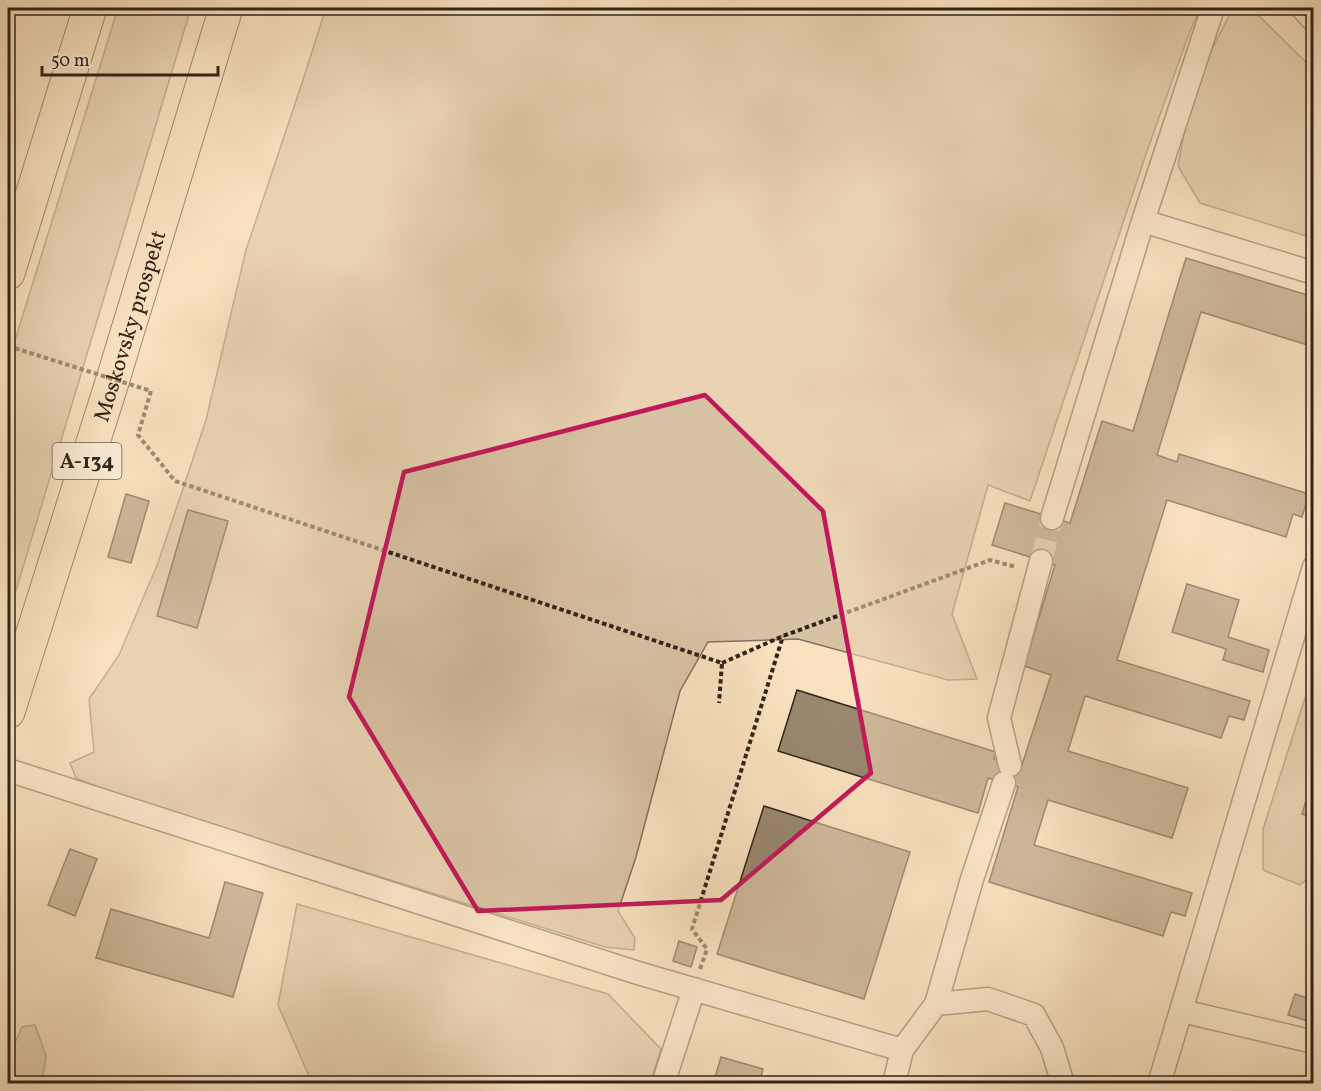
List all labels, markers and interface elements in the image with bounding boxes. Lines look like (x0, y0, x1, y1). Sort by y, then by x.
scale bar (42, 39, 218, 77)
text: 50 m (51, 49, 90, 74)
street label: Moskovsky prospekt (88, 226, 176, 426)
road number: А-134 (52, 443, 122, 479)

